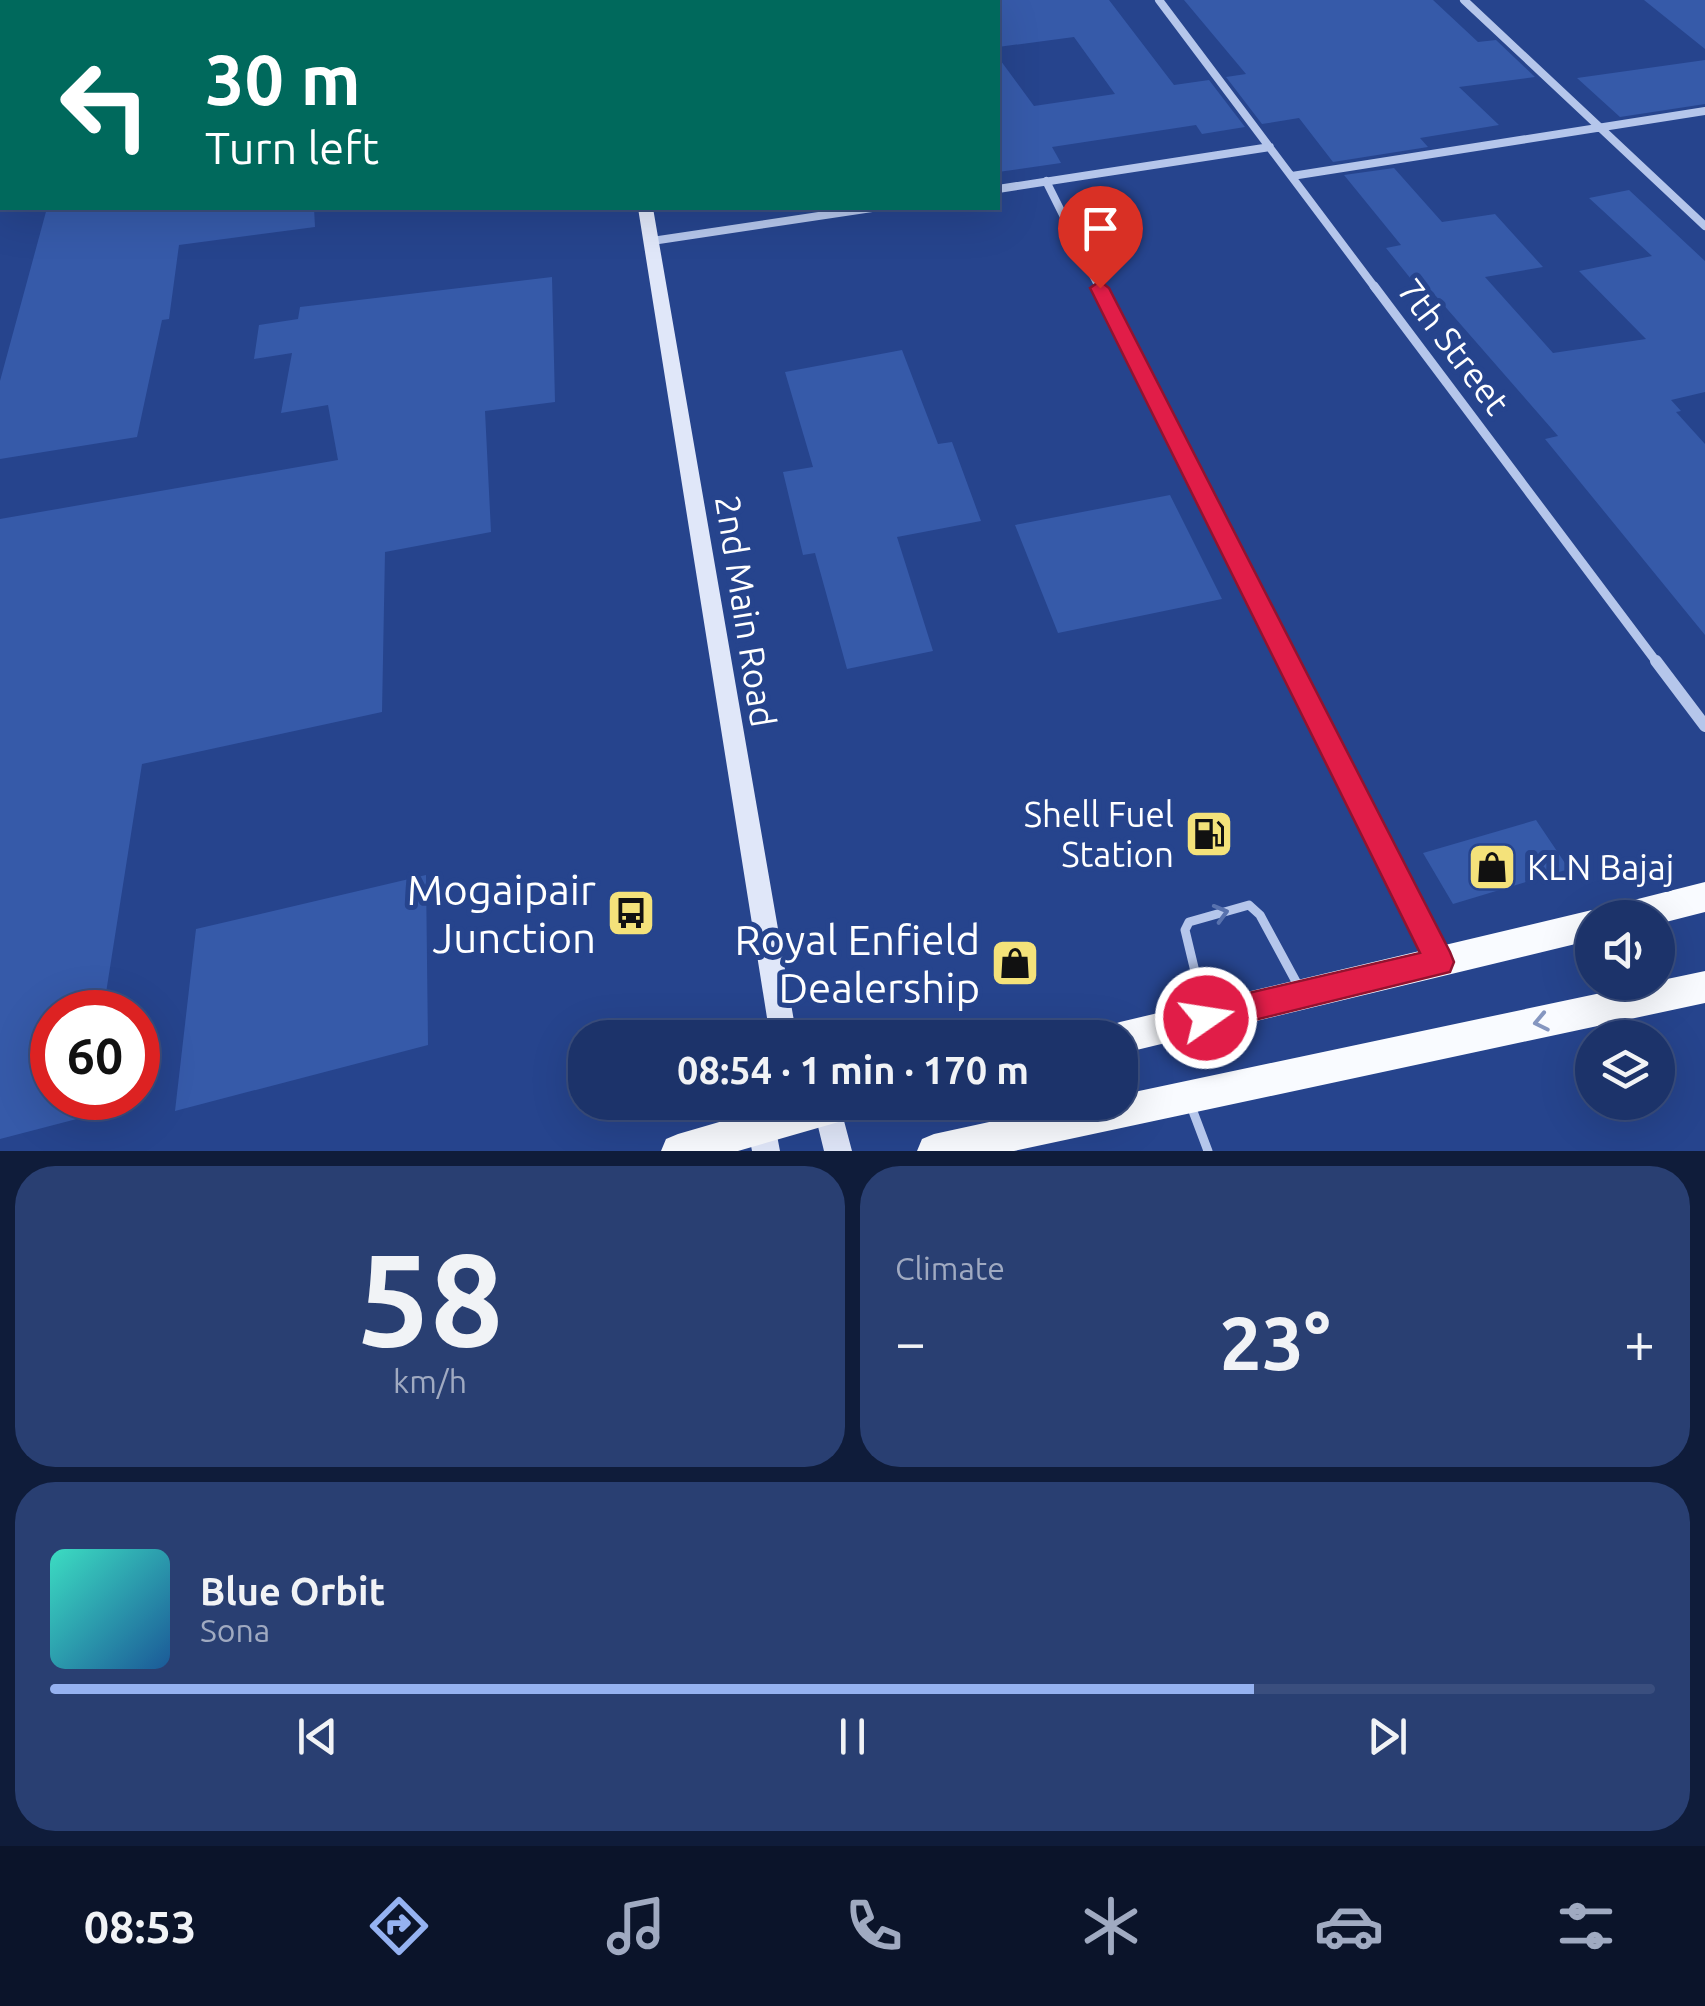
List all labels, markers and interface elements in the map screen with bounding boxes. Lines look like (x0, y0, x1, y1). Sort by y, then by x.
icon: left (40, 40, 170, 170)
text: 30 m (205, 40, 361, 118)
text: Turn left (205, 122, 379, 173)
pin (1058, 186, 1143, 289)
icon: arrive (1073, 201, 1128, 256)
street label: 7th Street (1390, 270, 1518, 422)
street label: 2nd Main Road (708, 492, 784, 730)
place label: Shell Fuel Station (1024, 794, 1174, 874)
fuel station icon: Shell Fuel Station (1183, 808, 1235, 860)
shop icon: KLN Bajaj (1466, 841, 1518, 893)
place label: KLN Bajaj (1527, 847, 1674, 887)
place label: Mogaipair Junction (407, 866, 596, 961)
bus stop icon: Mogaipair Junction (605, 887, 657, 939)
map controls (1575, 900, 1675, 1120)
button: sound (1575, 900, 1675, 1000)
one-way arrow (1212, 904, 1229, 925)
place label: Royal Enfield Dealership (735, 916, 980, 1011)
shop icon: Royal Enfield Dealership (989, 937, 1041, 989)
position arrow (1154, 966, 1258, 1070)
speed limit sign: 60 (30, 990, 160, 1120)
one-way arrow (1533, 1010, 1550, 1031)
button: layers (1575, 1020, 1675, 1120)
text: 08:54 · 1 min · 170 m (677, 1049, 1029, 1091)
text: 58 (357, 1225, 503, 1371)
text: Climate (895, 1250, 1005, 1286)
text: 23° (1219, 1300, 1331, 1384)
text: − (895, 1311, 926, 1372)
text: + (1624, 1311, 1655, 1372)
text: km/h (393, 1363, 467, 1399)
text: Blue Orbit (200, 1570, 385, 1612)
text: Sona (200, 1612, 270, 1648)
icon: previous (290, 1709, 345, 1764)
icon: pause (825, 1709, 880, 1764)
icon: next (1360, 1709, 1415, 1764)
icon: directions (364, 1891, 434, 1961)
icon: music (601, 1891, 671, 1961)
icon: phone (839, 1891, 909, 1961)
icon: climate (1076, 1891, 1146, 1961)
icon: car (1314, 1891, 1384, 1961)
icon: filters (1551, 1891, 1621, 1961)
text: 08:53 (84, 1901, 196, 1952)

